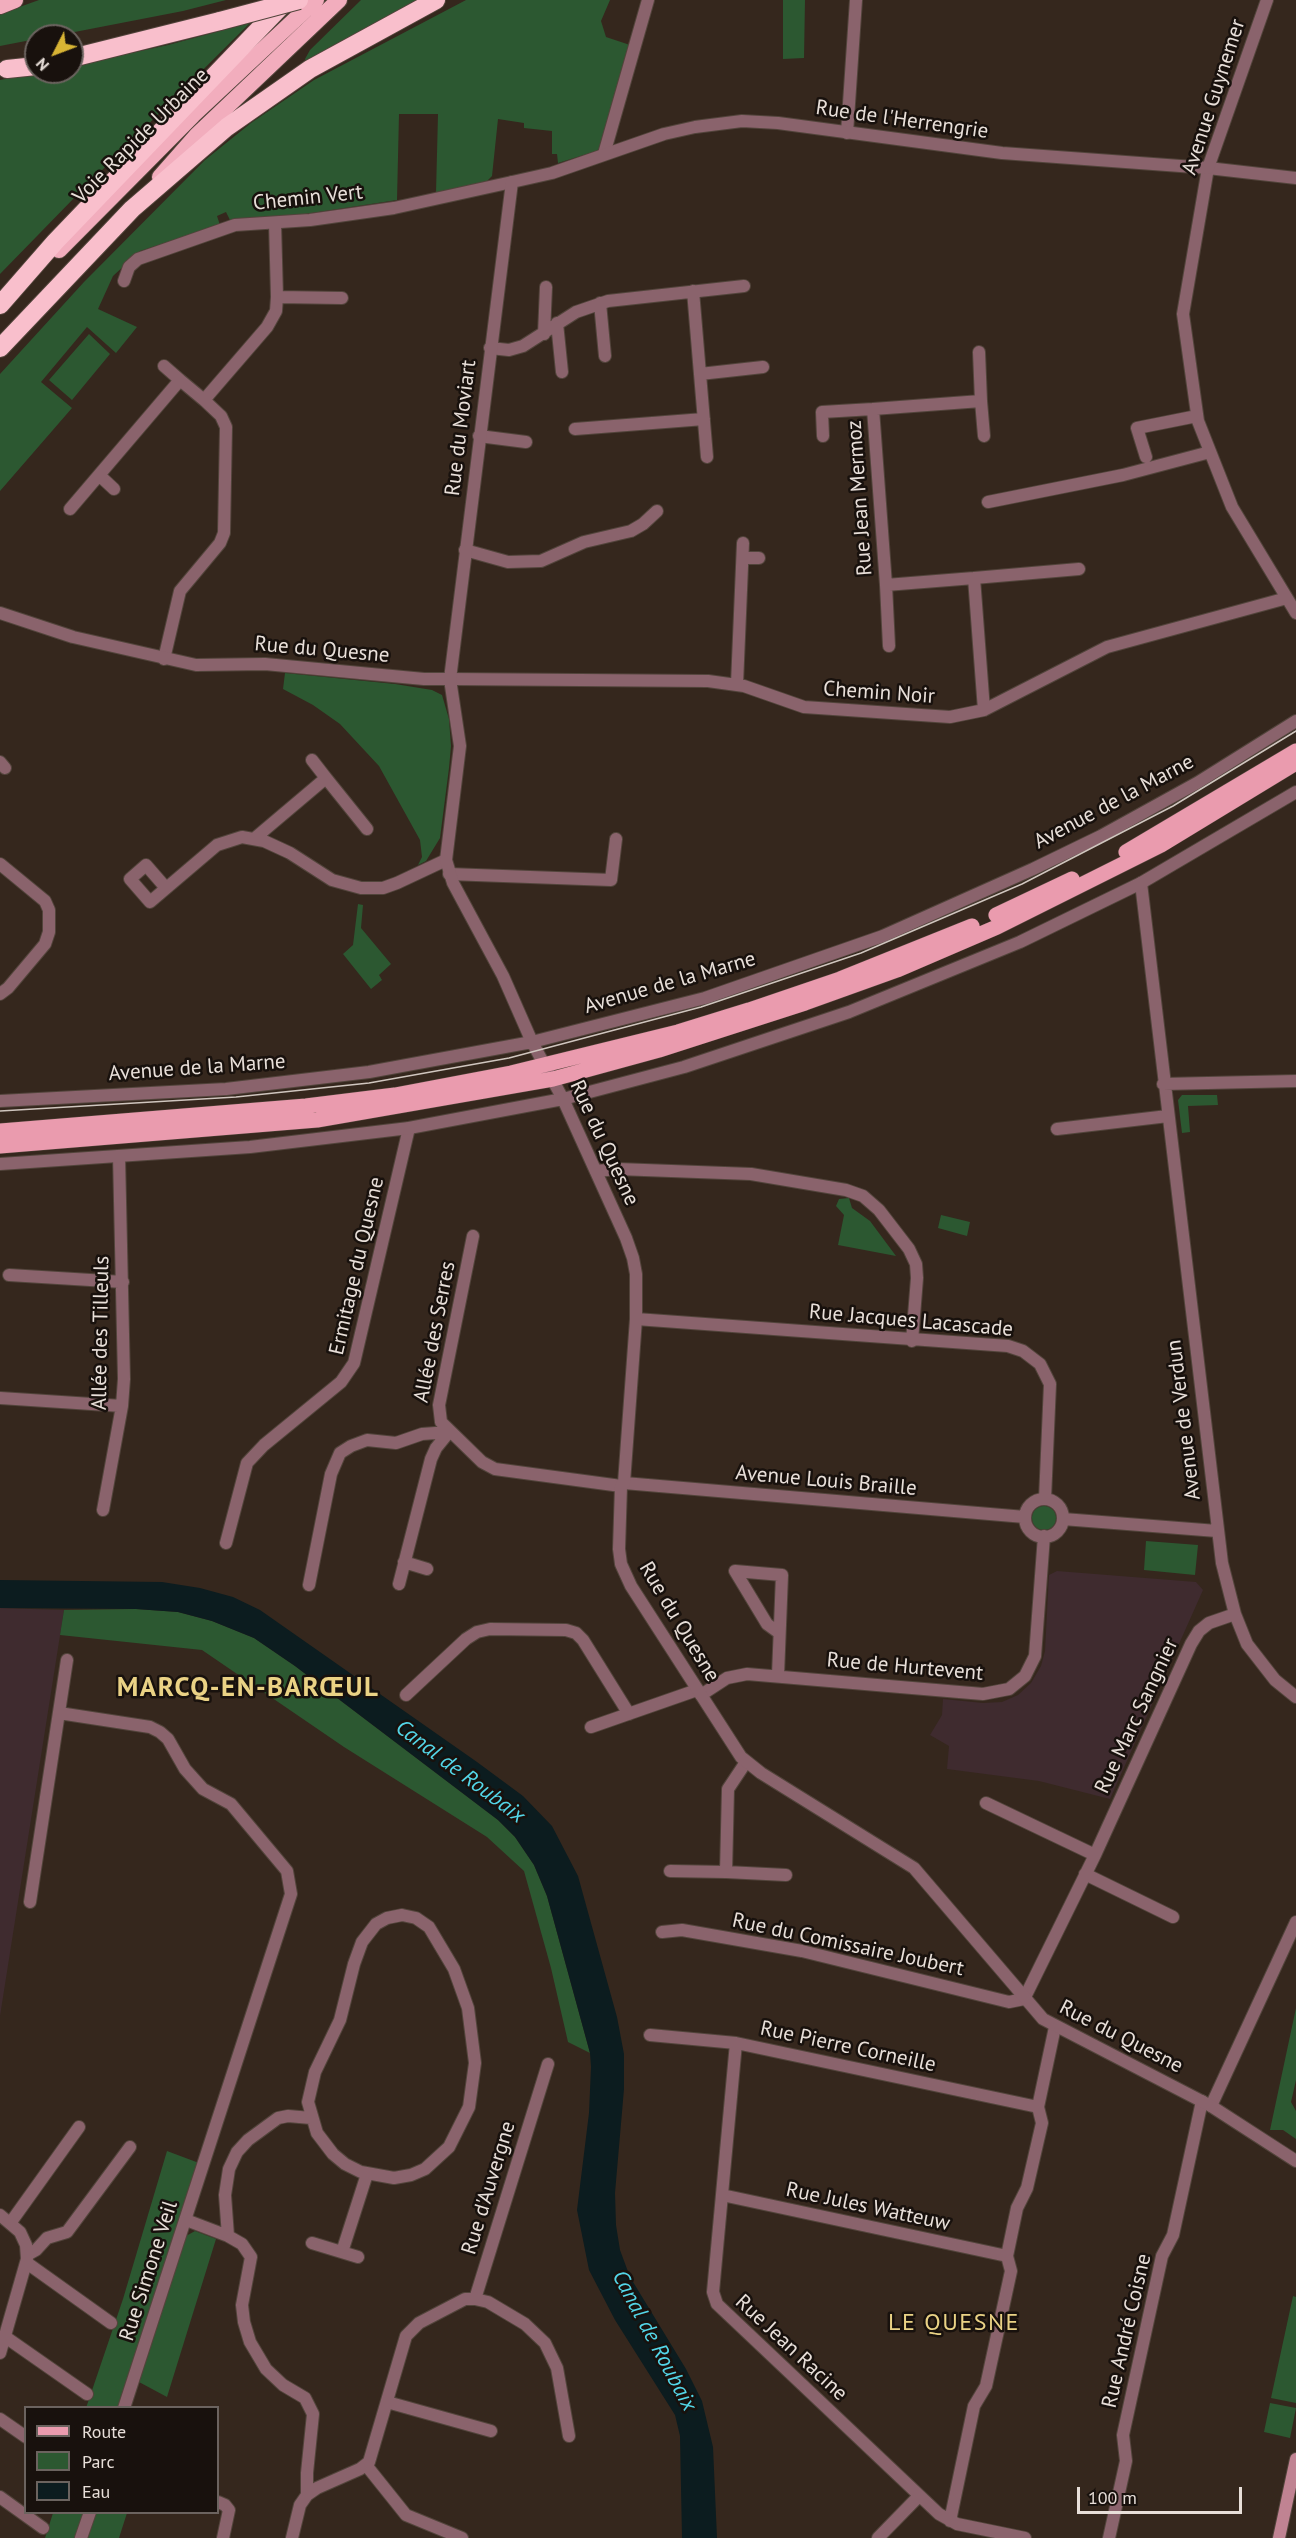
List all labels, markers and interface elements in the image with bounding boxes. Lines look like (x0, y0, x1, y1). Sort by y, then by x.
street label: Avenue Guynemer (1177, 16, 1251, 178)
north arrow (24, 24, 84, 84)
text: N (31, 54, 53, 75)
street label: Voie Rapide Urbaine (68, 63, 214, 209)
street label: Rue de l'Herrengrie (814, 95, 990, 145)
street label: Chemin Vert (252, 180, 364, 216)
street label: Rue du Moviart (440, 359, 482, 497)
street label: Rue Jean Mermoz (842, 419, 878, 577)
street label: Rue du Quesne (253, 632, 391, 668)
street label: Chemin Noir (822, 677, 936, 709)
street label: Avenue de la Marne (1030, 749, 1198, 855)
street label: Avenue de la Marne (581, 946, 759, 1020)
street label: Avenue de la Marne (108, 1049, 286, 1087)
street label: Rue du Quesne (564, 1076, 644, 1210)
street label: Ermitage du Quesne (324, 1175, 390, 1357)
street label: Allée des Tilleuls (87, 1256, 115, 1410)
street label: Allée des Serres (409, 1259, 461, 1405)
street label: Rue Jacques Lacascade (808, 1300, 1014, 1342)
street label: Avenue de Verdun (1162, 1338, 1206, 1502)
street label: Avenue Louis Braille (734, 1461, 918, 1501)
street label: Rue du Quesne (633, 1557, 725, 1687)
street label: Rue Marc Sangnier (1090, 1634, 1184, 1798)
street label: Rue de Hurtevent (826, 1648, 984, 1686)
district label: MARCQ-EN-BARŒUL (117, 1672, 379, 1704)
water label: Canal de Roubaix (390, 1715, 530, 1829)
street label: Rue du Comissaire Joubert (730, 1908, 966, 1982)
street label: Rue du Quesne (1055, 1995, 1187, 2079)
street label: Rue Pierre Corneille (758, 2016, 938, 2078)
street label: Rue d'Auvergne (457, 2118, 521, 2258)
street label: Rue Jules Watteuw (784, 2177, 952, 2237)
street label: Rue Simone Veil (114, 2198, 184, 2344)
street label: Rue André Coisne (1097, 2251, 1157, 2411)
water label: Canal de Roubaix (606, 2266, 702, 2416)
street label: Rue Jean Racine (730, 2290, 852, 2406)
district label: LE QUESNE (888, 2309, 1020, 2337)
legend (24, 2406, 219, 2514)
text: Route (82, 2420, 126, 2443)
text: Parc (82, 2450, 115, 2473)
scale bar (1080, 2475, 1245, 2513)
text: Eau (82, 2480, 110, 2503)
text: 100 m (1088, 2486, 1137, 2509)

